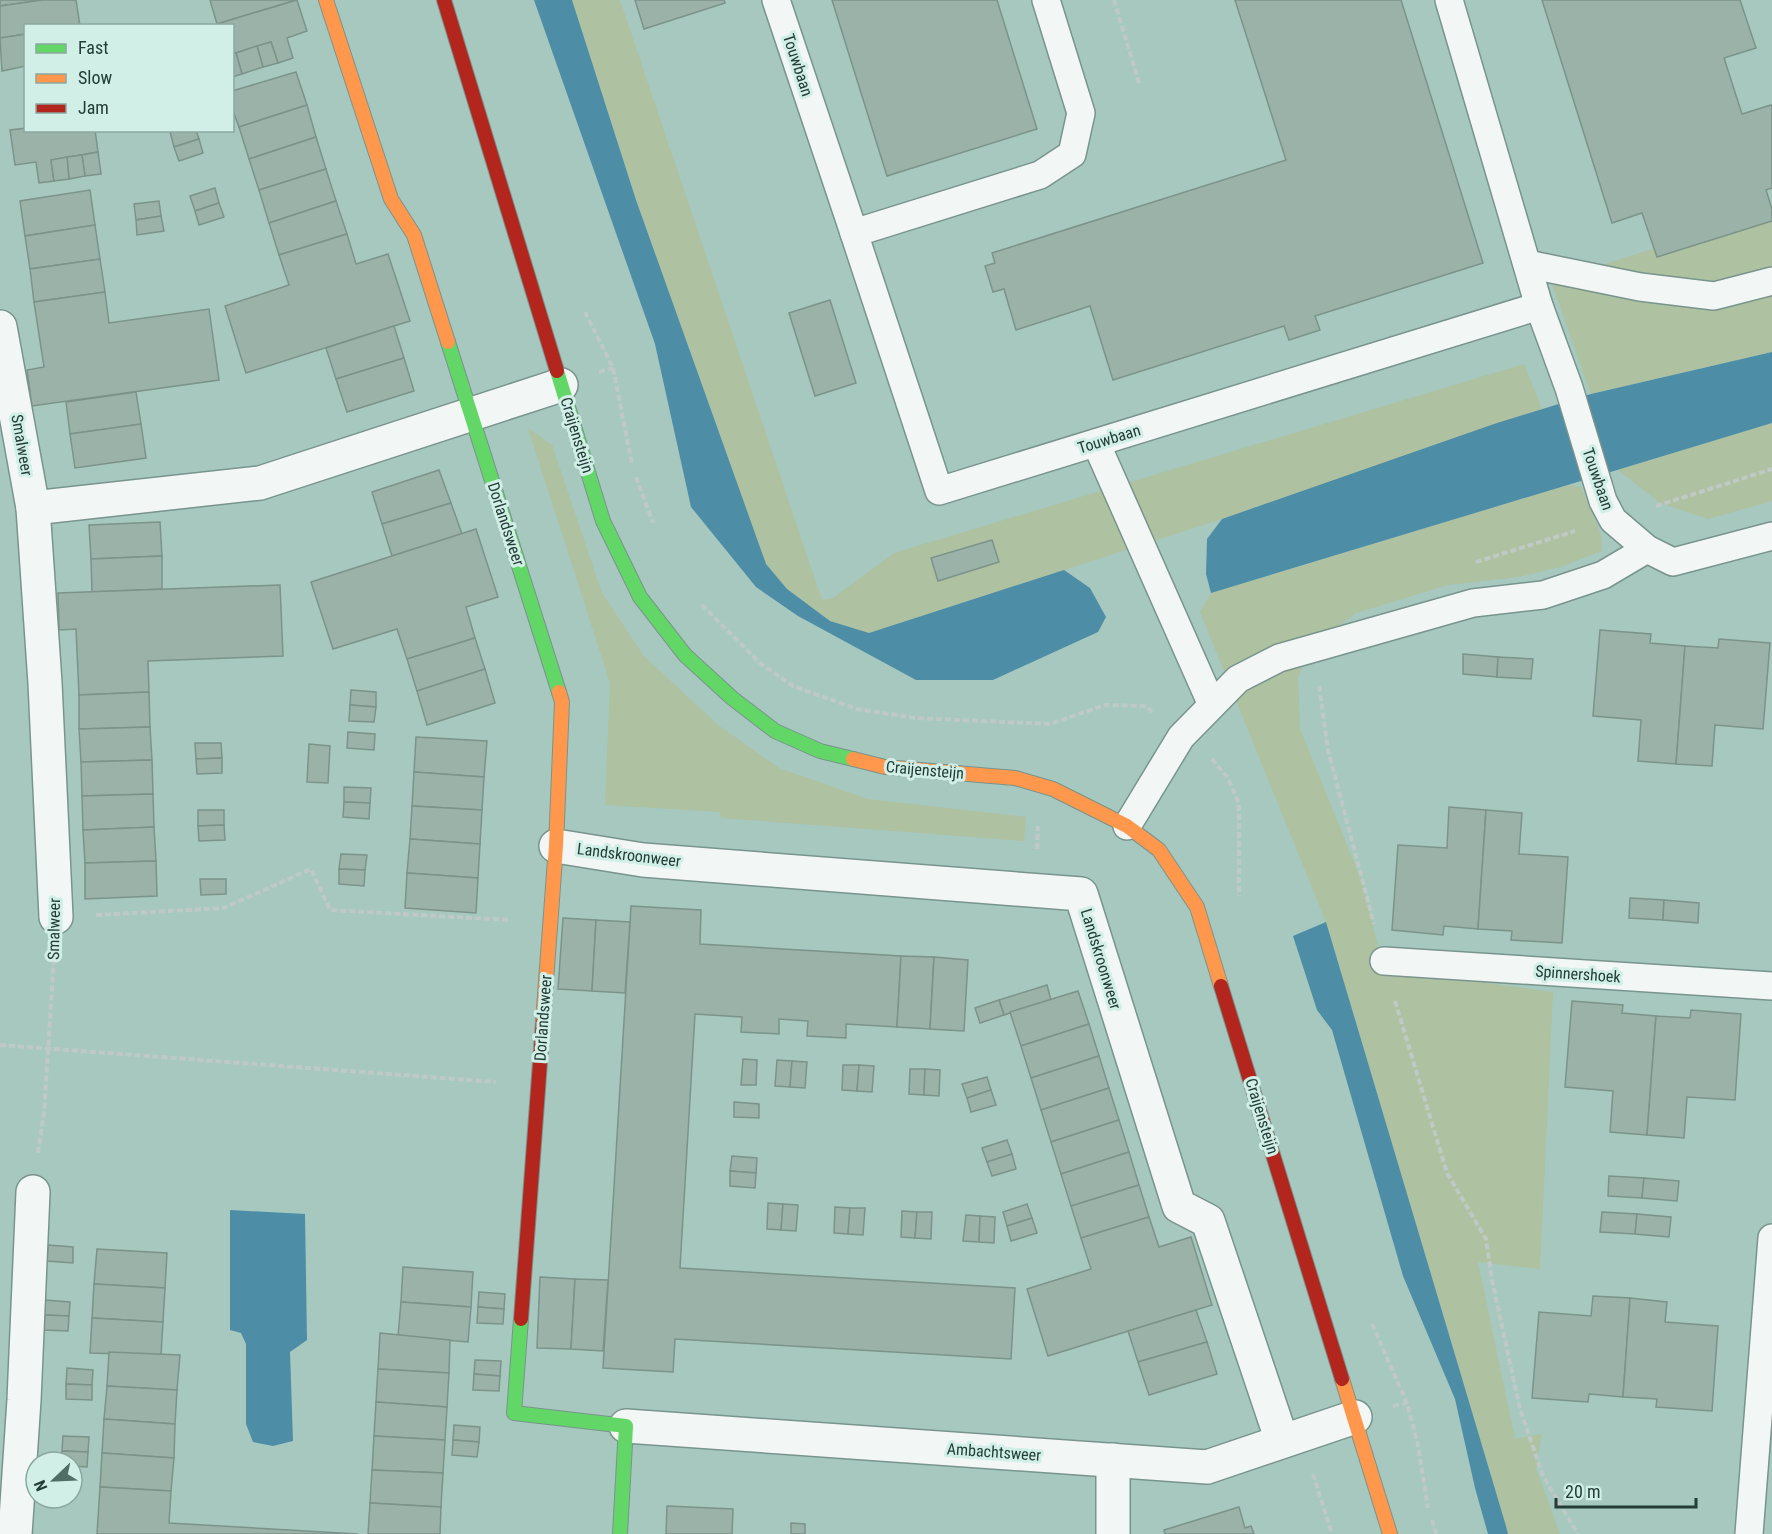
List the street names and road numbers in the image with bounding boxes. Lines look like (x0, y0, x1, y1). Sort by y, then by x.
street label: Touwbaan (779, 31, 817, 99)
street label: Craijensteijn (556, 395, 598, 475)
street label: Smalweer (7, 413, 37, 477)
street label: Touwbaan (1075, 420, 1143, 458)
street label: Touwbaan (1578, 445, 1618, 513)
street label: Dorlandsweer (484, 480, 528, 568)
street label: Craijensteijn (885, 757, 965, 783)
street label: Landskroonweer (576, 839, 682, 871)
street label: Smalweer (44, 898, 64, 960)
street label: Landskroonweer (1077, 906, 1125, 1012)
street label: Spinnershoek (1535, 962, 1622, 987)
street label: Dorlandsweer (531, 974, 556, 1062)
street label: Craijensteijn (1241, 1076, 1283, 1156)
street label: Ambachtsweer (946, 1439, 1042, 1465)

